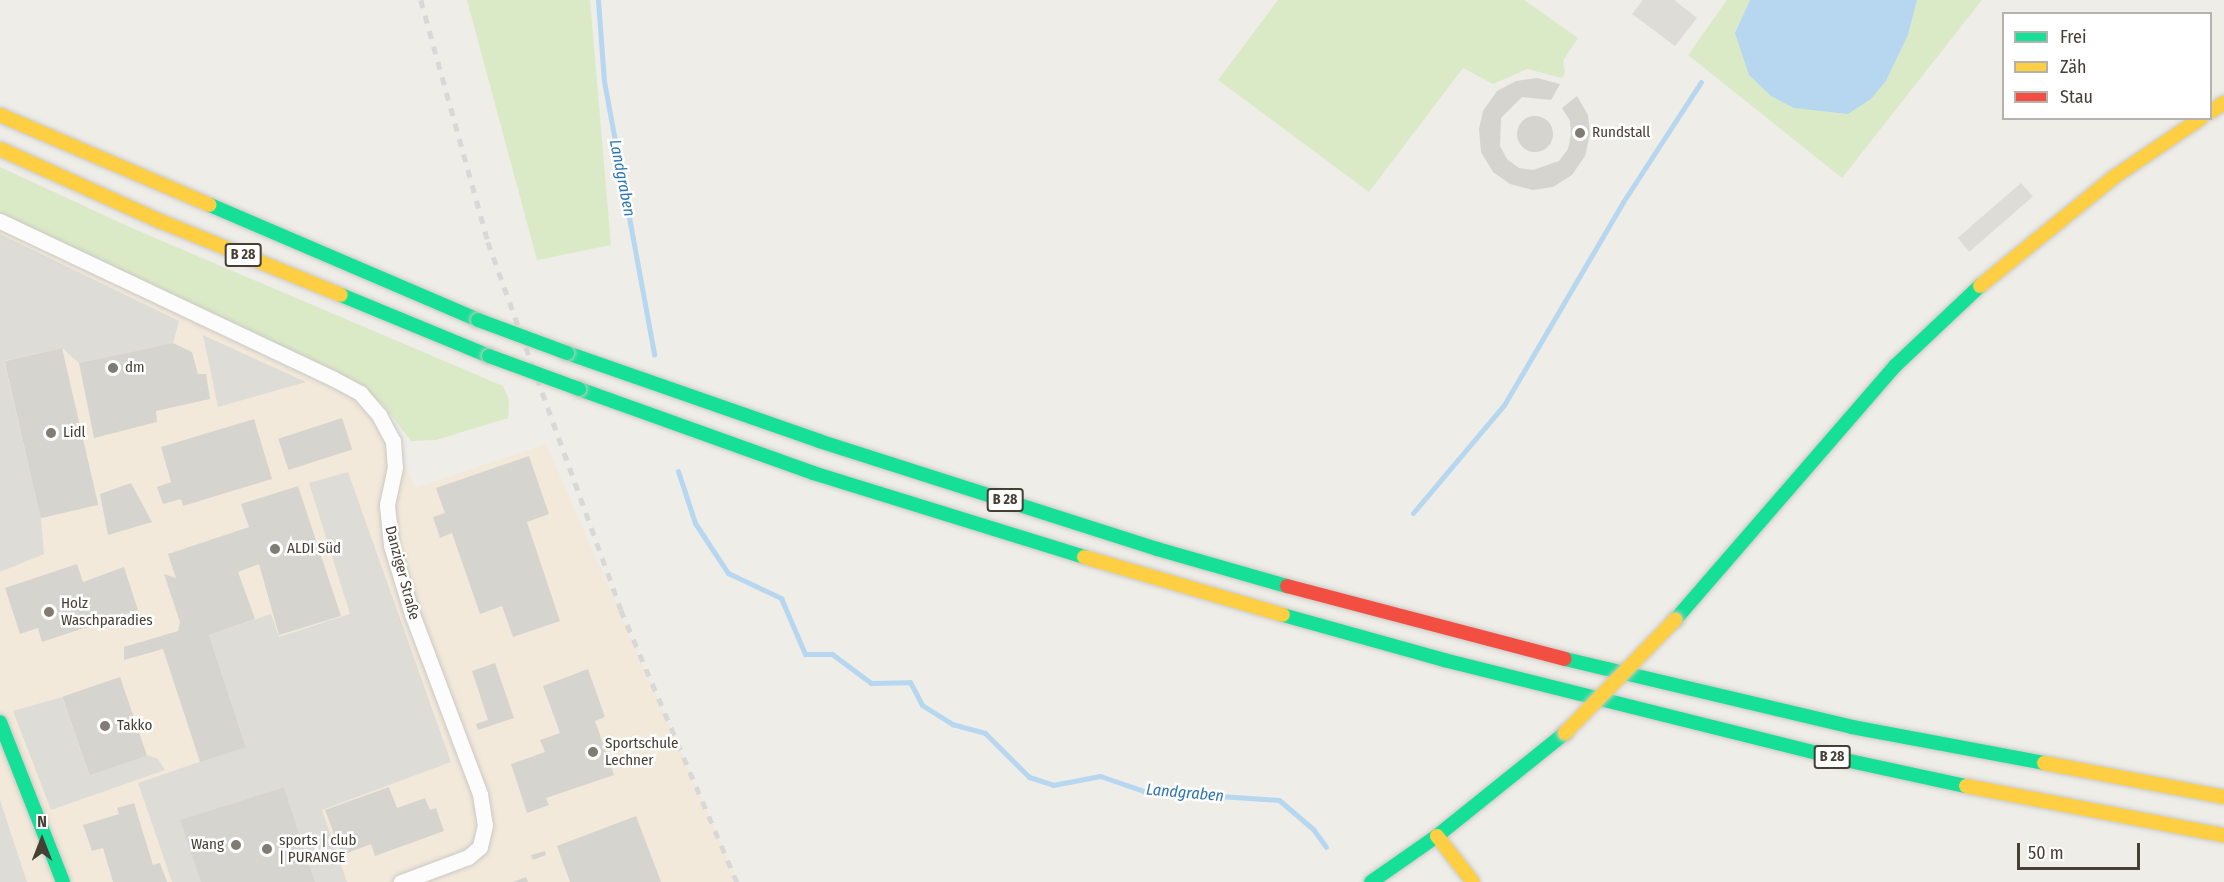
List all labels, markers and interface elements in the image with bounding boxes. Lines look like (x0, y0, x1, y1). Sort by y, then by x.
legend (2002, 12, 2212, 120)
text: Frei (2060, 26, 2086, 48)
text: Zäh (2060, 56, 2087, 78)
text: Stau (2060, 86, 2093, 108)
place label: Rundstall (1592, 124, 1650, 142)
marker: Rundstall (1573, 126, 1587, 140)
water label: Landgraben (605, 138, 639, 218)
road number: B 28 (224, 244, 262, 266)
place label: dm (125, 359, 145, 377)
marker: dm (106, 361, 120, 375)
place label: Lidl (63, 424, 85, 442)
marker: Lidl (44, 426, 58, 440)
road number: B 28 (986, 489, 1024, 511)
street label: Danziger Straße (381, 524, 423, 622)
place label: ALDI Süd (287, 540, 341, 558)
marker: ALDI Süd (268, 542, 282, 556)
place label: Holz Waschparadies (61, 594, 153, 629)
marker: Holz Waschparadies (42, 605, 56, 619)
place label: Takko (117, 717, 152, 735)
marker: Takko (98, 719, 112, 733)
place label: Sportschule Lechner (605, 734, 678, 769)
marker: Sportschule Lechner (586, 745, 600, 759)
road number: B 28 (1812, 746, 1852, 768)
water label: Landgraben (1145, 780, 1225, 806)
north arrow (12, 810, 72, 870)
text: N (37, 812, 47, 831)
place label: sports | club | PURANGE (279, 831, 356, 866)
scale bar (2020, 831, 2143, 869)
place label: Wang (191, 836, 224, 854)
marker: Wang (229, 838, 243, 852)
marker: sports | club | PURANGE (260, 842, 274, 856)
text: 50 m (2028, 842, 2064, 864)

